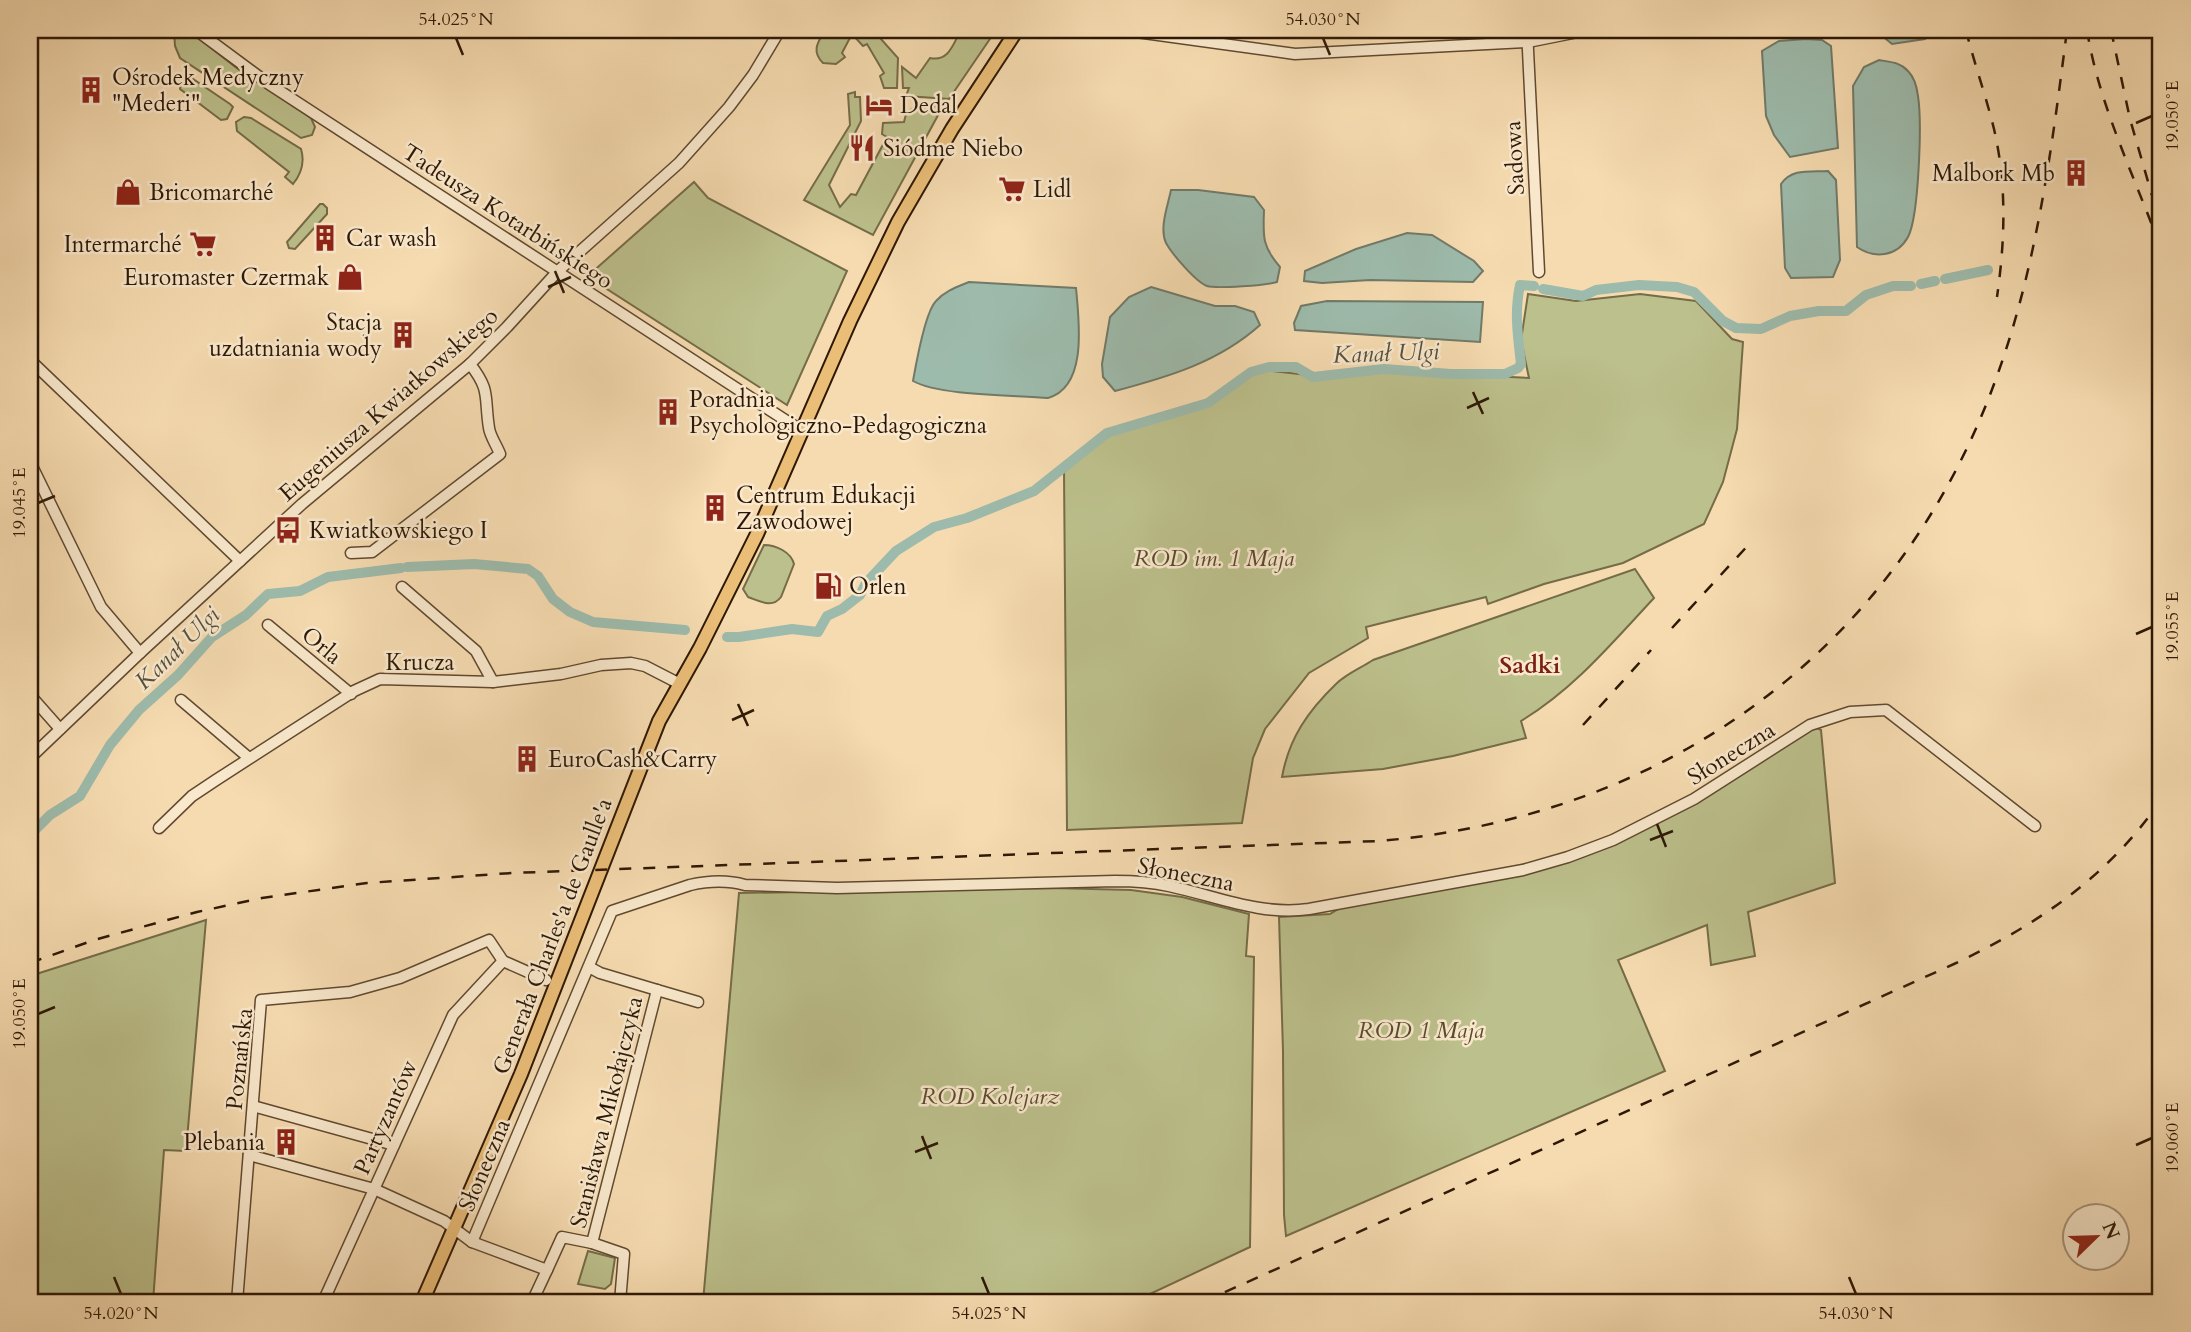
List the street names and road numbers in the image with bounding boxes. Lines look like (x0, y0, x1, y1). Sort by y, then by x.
street label: Sadowa (1497, 120, 1532, 196)
street label: Tadeusza Kotarbińskiego (396, 137, 619, 296)
street label: Eugeniusza Kwiatkowskiego (272, 300, 505, 508)
street label: Orla (295, 619, 349, 671)
street label: Krucza (386, 647, 454, 678)
street label: Słoneczna (1682, 714, 1781, 792)
street label: Generała Charles'a de Gaulle'a (485, 793, 620, 1079)
street label: Słoneczna (1135, 850, 1237, 899)
street label: Stanisława Mikołajczyka (563, 993, 650, 1231)
street label: Poznańska (219, 1006, 260, 1112)
street label: Partyzantów (346, 1054, 425, 1180)
street label: Słoneczna (451, 1114, 518, 1216)

